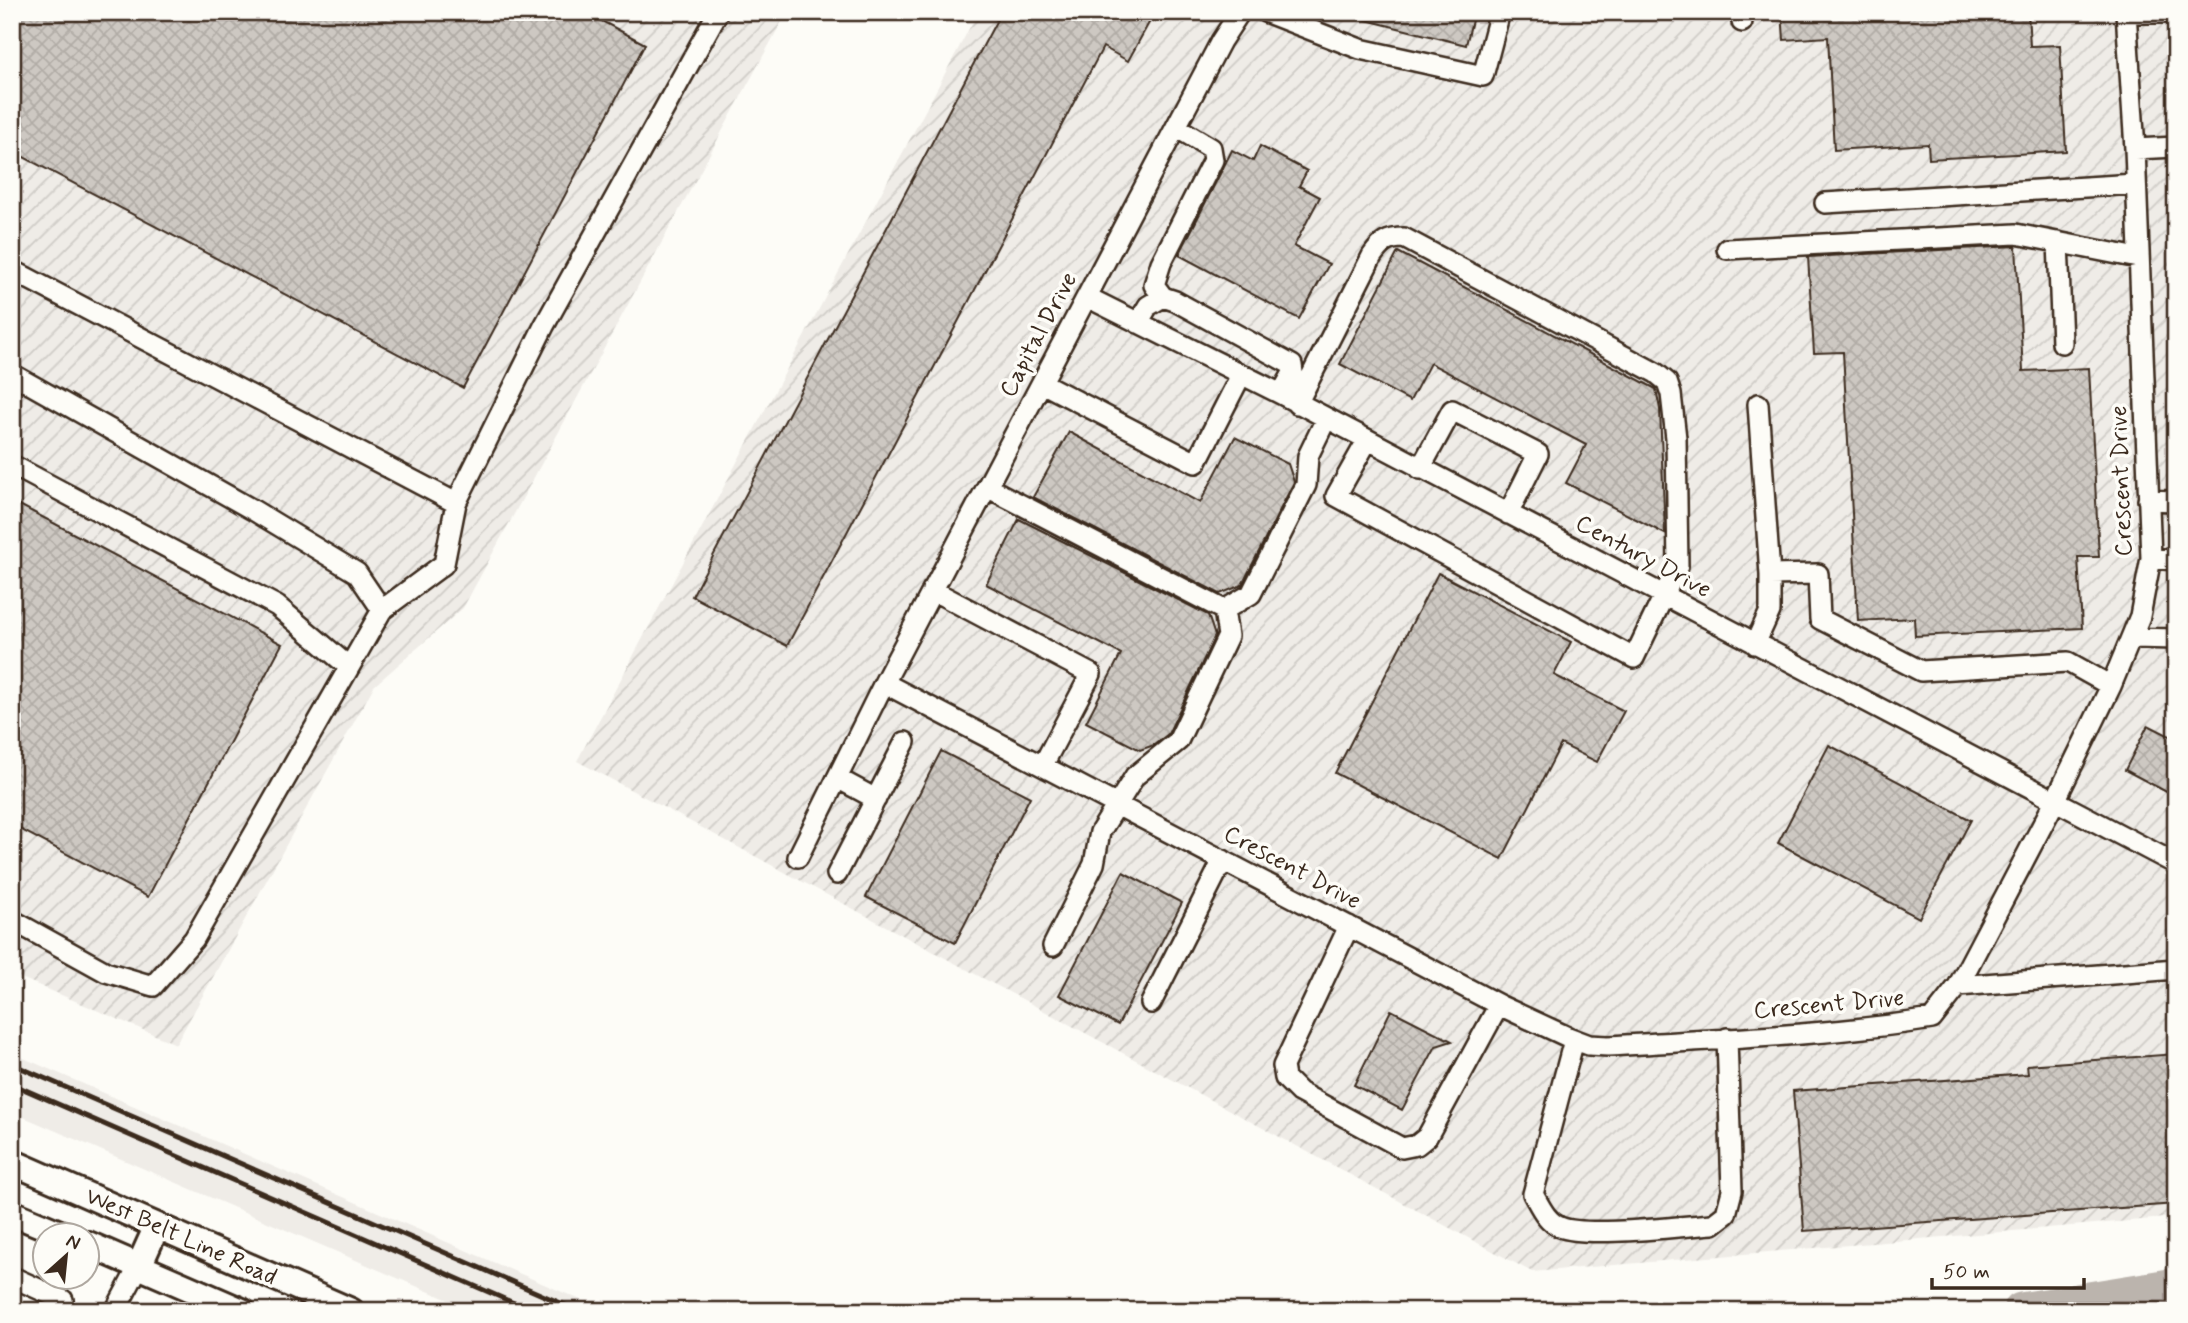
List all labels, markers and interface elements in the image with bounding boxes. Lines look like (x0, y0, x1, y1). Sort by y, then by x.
street label: Capital Drive (993, 267, 1085, 403)
street label: Crescent Drive (2104, 405, 2140, 557)
street label: Century Drive (1570, 508, 1716, 606)
street label: Crescent Drive (1218, 819, 1366, 917)
street label: Crescent Drive (1752, 983, 1906, 1027)
street label: West Belt Line Road (80, 1181, 282, 1293)
north arrow (32, 1222, 102, 1292)
text: N (62, 1228, 84, 1256)
scale bar (1932, 1246, 2085, 1290)
text: 50 m (1943, 1258, 1990, 1286)

